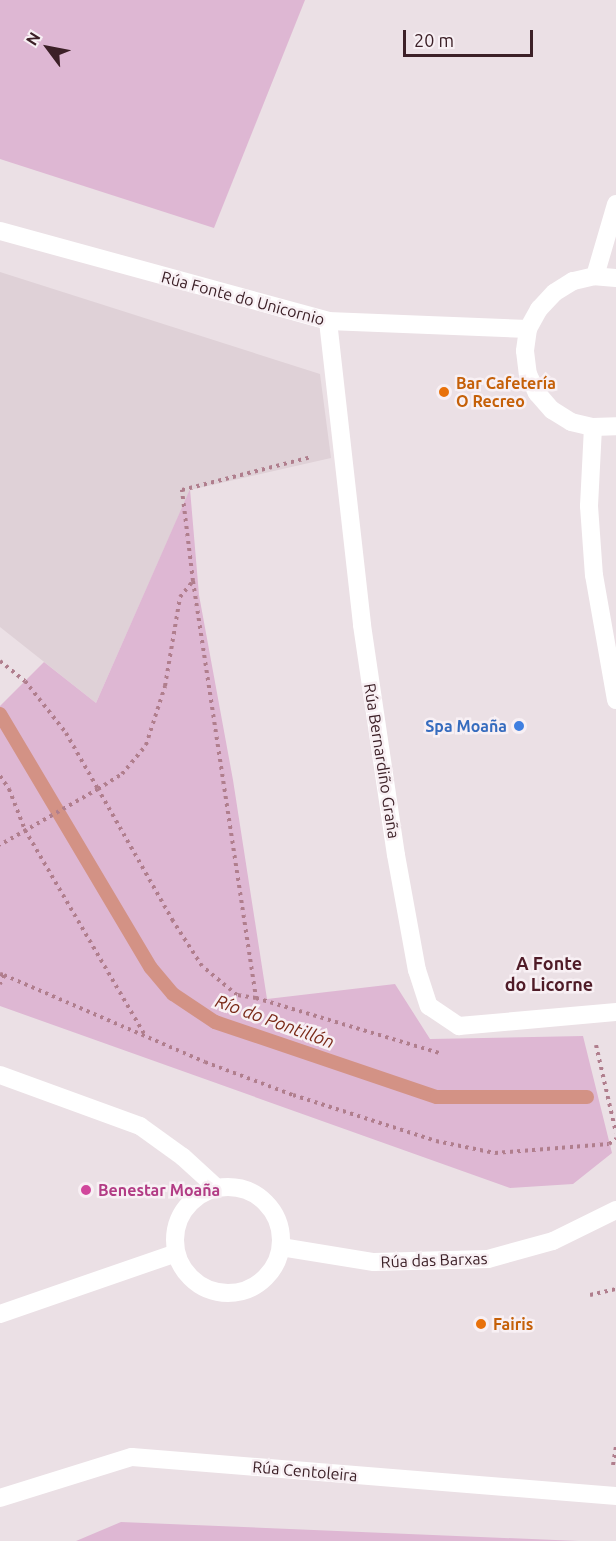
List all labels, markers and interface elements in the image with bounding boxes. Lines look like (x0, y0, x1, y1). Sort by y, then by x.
north arrow (18, 18, 78, 78)
scale bar (406, 18, 536, 56)
text: N (22, 29, 44, 48)
text: 20 m (414, 30, 454, 50)
street label: Rúa Fonte do Unicornio (159, 267, 327, 329)
place label: Bar Cafetería O Recreo (456, 373, 556, 411)
marker: Bar Cafetería O Recreo (437, 385, 451, 399)
street label: Rúa Bernardiño Graña (360, 682, 404, 840)
place label: Spa Moaña (425, 716, 507, 736)
marker: Spa Moaña (512, 719, 526, 733)
district label: A Fonte do Licorne (505, 953, 593, 996)
water label: Río do Pontillón (213, 989, 337, 1053)
place label: Benestar Moaña (98, 1180, 220, 1200)
marker: Benestar Moaña (79, 1183, 93, 1197)
street label: Rúa das Barxas (380, 1249, 488, 1271)
place label: Fairis (493, 1314, 533, 1334)
marker: Fairis (474, 1317, 488, 1331)
street label: Rúa Centoleira (252, 1457, 358, 1485)

